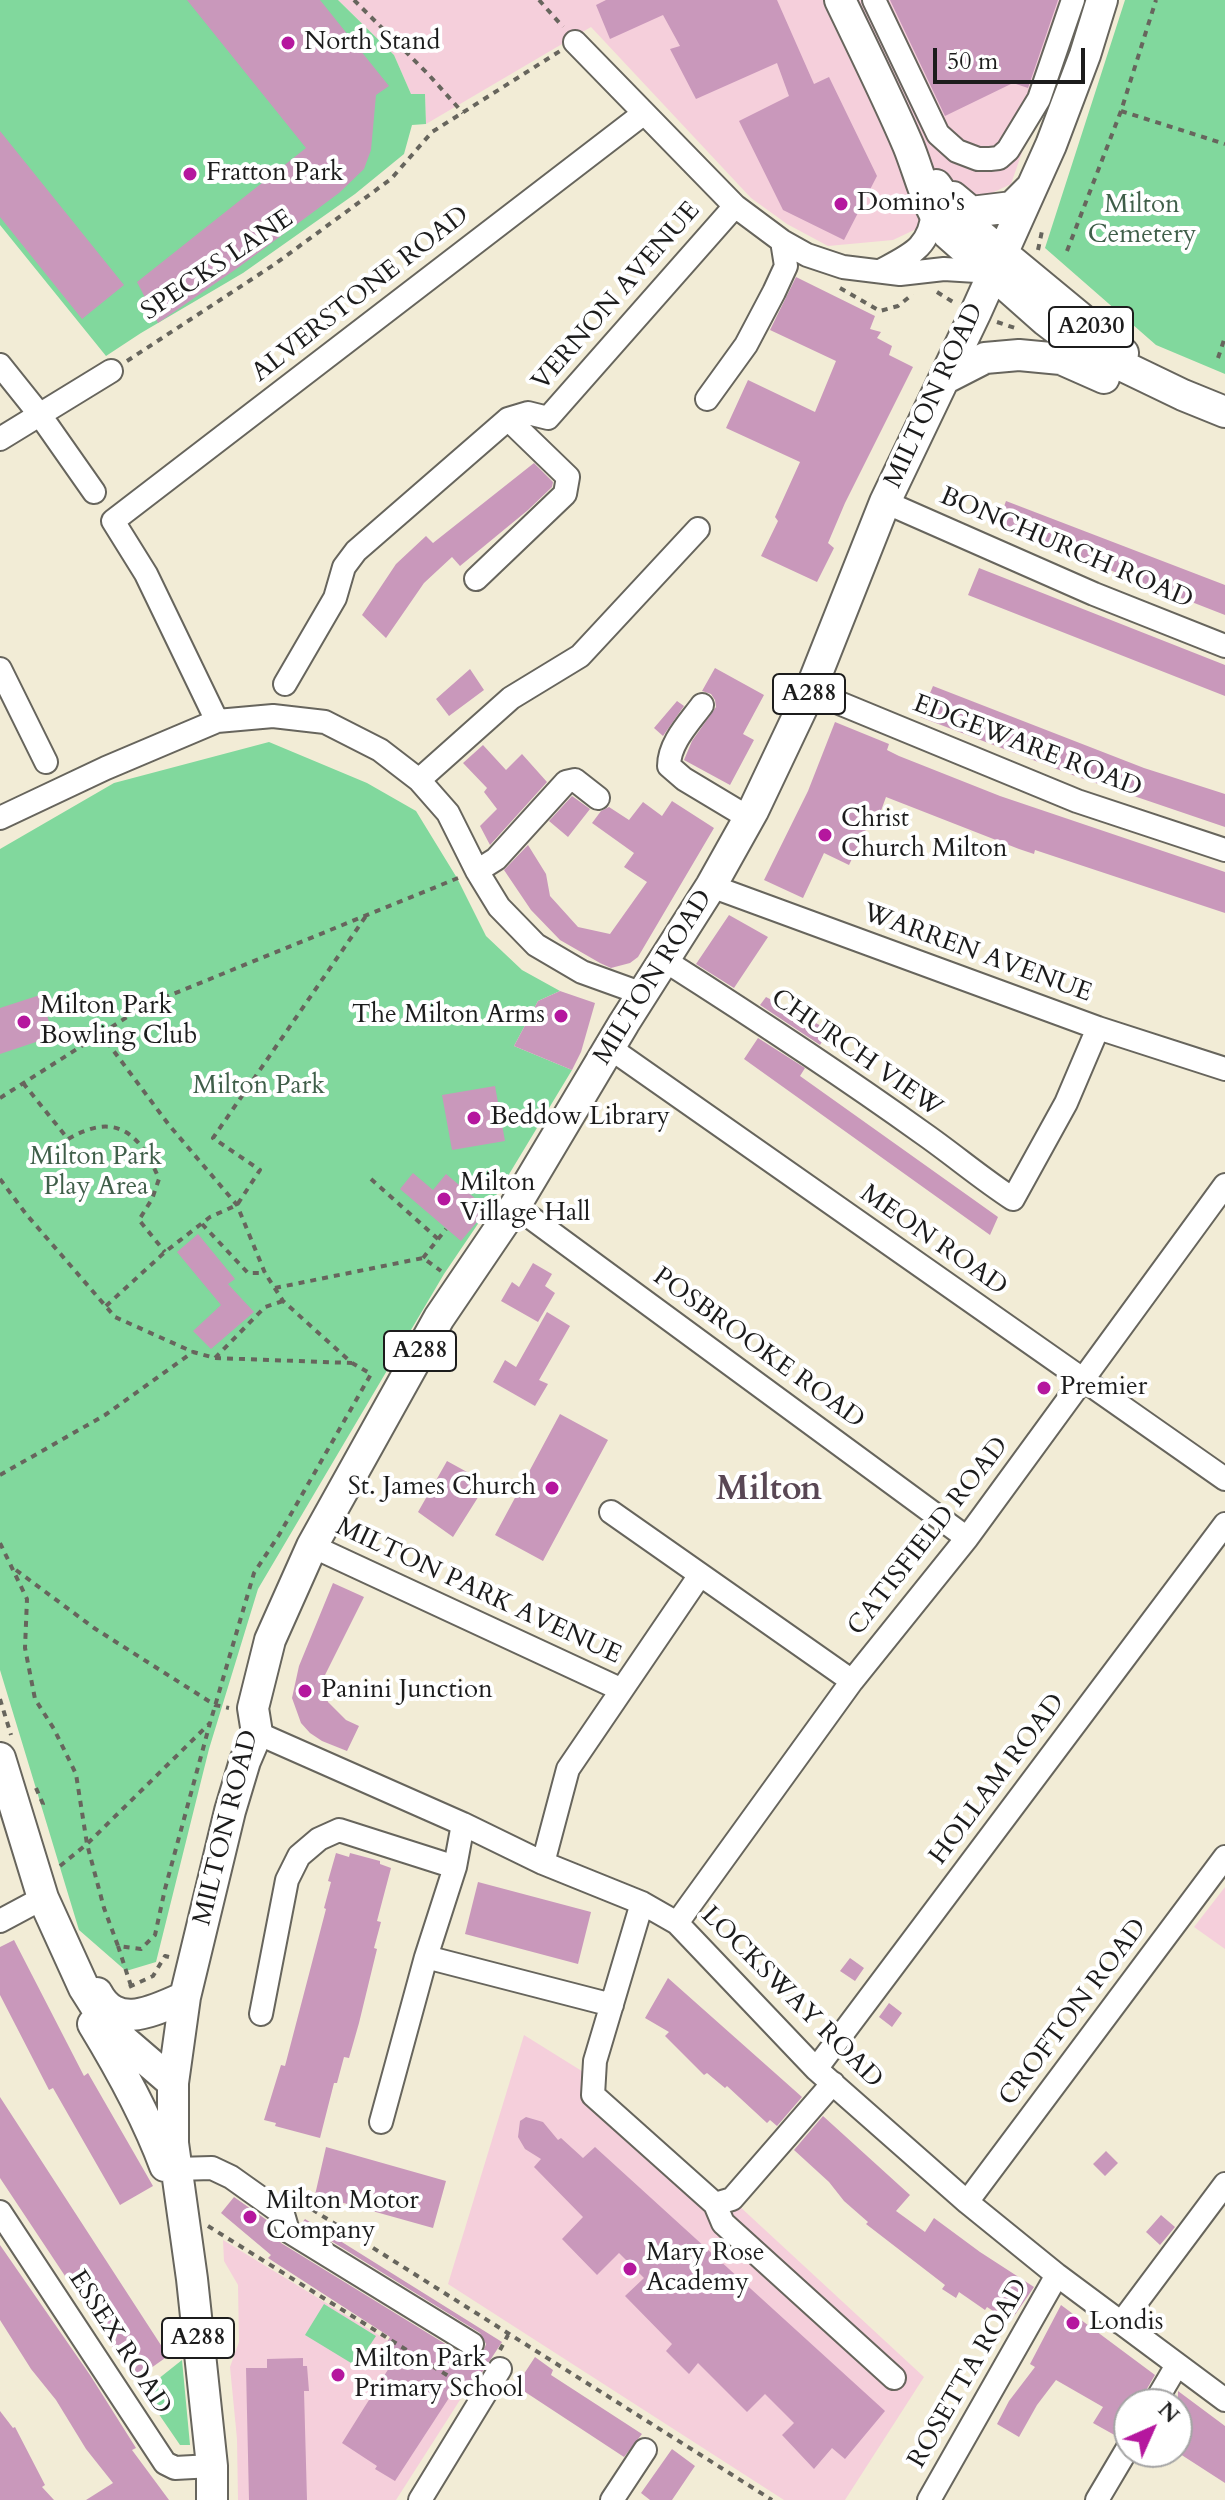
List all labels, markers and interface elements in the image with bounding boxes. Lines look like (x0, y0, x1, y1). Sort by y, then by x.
place label: North Stand (304, 27, 440, 59)
scale bar (937, 32, 1089, 82)
marker: North Stand (279, 34, 297, 52)
text: 50 m (947, 45, 998, 78)
place label: Fratton Park (206, 158, 344, 190)
marker: Fratton Park (181, 165, 199, 183)
place label: Domino's (857, 188, 965, 220)
park label: Milton Cemetery (1088, 190, 1196, 252)
marker: Domino's (832, 195, 850, 213)
street label: VERNON AVENUE (526, 196, 708, 398)
street label: ALVERSTONE ROAD (246, 200, 476, 390)
street label: SPECKS LANE (136, 204, 300, 328)
street label: MILTON ROAD (879, 299, 991, 493)
road number: A2030 (1049, 307, 1133, 347)
street label: BONCHURCH ROAD (935, 482, 1197, 616)
road number: A288 (773, 674, 845, 714)
street label: EDGEWARE ROAD (908, 689, 1146, 805)
place label: Christ Church Milton (841, 804, 1007, 866)
marker: Christ Church Milton (816, 826, 834, 844)
street label: MILTON ROAD (588, 885, 720, 1071)
street label: WARREN AVENUE (858, 898, 1096, 1010)
street label: CHURCH VIEW (764, 983, 948, 1125)
place label: Milton Park Bowling Club (40, 991, 198, 1052)
place label: The Milton Arms (352, 1000, 545, 1032)
marker: The Milton Arms (552, 1007, 570, 1025)
marker: Milton Park Bowling Club (15, 1013, 33, 1031)
park label: Milton Park (193, 1071, 325, 1103)
place label: Beddow Library (490, 1102, 670, 1134)
marker: Beddow Library (465, 1109, 483, 1127)
park label: Milton Park Play Area (30, 1142, 162, 1204)
place label: Milton Village Hall (460, 1168, 590, 1230)
street label: MEON ROAD (853, 1179, 1013, 1303)
marker: Milton Village Hall (435, 1190, 453, 1208)
street label: POSBROOKE ROAD (646, 1262, 870, 1436)
road number: A288 (384, 1331, 456, 1371)
place label: Premier (1060, 1372, 1147, 1404)
marker: Premier (1035, 1379, 1053, 1397)
street label: CATISFIELD ROAD (842, 1432, 1016, 1642)
district label: Milton (716, 1471, 822, 1511)
place label: St. James Church (348, 1472, 536, 1504)
marker: St. James Church (543, 1479, 561, 1497)
street label: MILTON PARK AVENUE (330, 1512, 626, 1672)
place label: Panini Junction (321, 1675, 493, 1707)
marker: Panini Junction (296, 1682, 314, 1700)
street label: HOLLAM ROAD (924, 1688, 1072, 1872)
street label: MILTON ROAD (188, 1727, 266, 1929)
street label: LOCKSWAY ROAD (694, 1901, 888, 2095)
street label: CROFTON ROAD (994, 1913, 1154, 2113)
place label: Milton Motor Company (266, 2186, 419, 2248)
marker: Milton Motor Company (241, 2208, 259, 2226)
place label: Mary Rose Academy (646, 2238, 764, 2300)
marker: Mary Rose Academy (621, 2260, 639, 2278)
street label: ESSEX ROAD (61, 2265, 177, 2421)
street label: ROSETTA ROAD (902, 2274, 1036, 2474)
place label: Londis (1089, 2307, 1163, 2339)
marker: Londis (1064, 2314, 1082, 2332)
road number: A288 (162, 2318, 234, 2358)
place label: Milton Park Primary School (354, 2344, 523, 2406)
marker: Milton Park Primary School (329, 2366, 347, 2384)
north arrow (1113, 2388, 1193, 2468)
text: N (1151, 2395, 1186, 2430)

